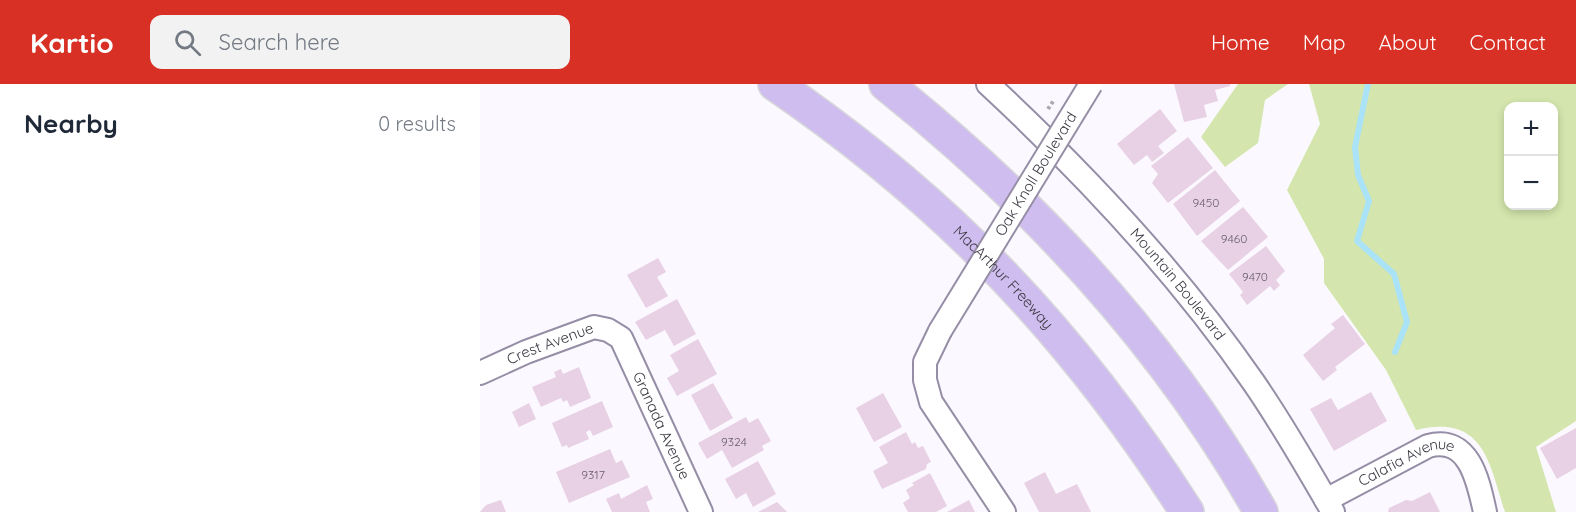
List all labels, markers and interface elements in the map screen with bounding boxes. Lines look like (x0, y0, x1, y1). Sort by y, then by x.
search box (150, 15, 570, 69)
text: Kartio (30, 25, 114, 60)
icon: search (171, 26, 204, 59)
text: Search here (219, 28, 340, 56)
text: Home (1211, 29, 1270, 55)
text: Map (1303, 29, 1346, 55)
text: About (1379, 29, 1437, 55)
text: Contact (1470, 29, 1546, 55)
map controls (1504, 102, 1558, 210)
button: + (1504, 102, 1558, 156)
text: Nearby (24, 107, 118, 140)
street label: Oak Knoll Boulevard (990, 108, 1081, 239)
text: 0 results (378, 111, 456, 136)
button: − (1504, 156, 1558, 210)
house number: 9450 (1193, 195, 1219, 210)
street label: MacArthur Freeway (950, 221, 1058, 333)
street label: Mountain Boulevard (1126, 224, 1230, 344)
house number: 9460 (1221, 231, 1247, 246)
house number: 9470 (1242, 269, 1268, 284)
street label: Crest Avenue (503, 318, 596, 369)
street label: Granada Avenue (629, 368, 695, 482)
house number: 9324 (721, 434, 747, 449)
street label: Calafia Avenue (1355, 434, 1458, 490)
house number: 9317 (581, 467, 605, 482)

